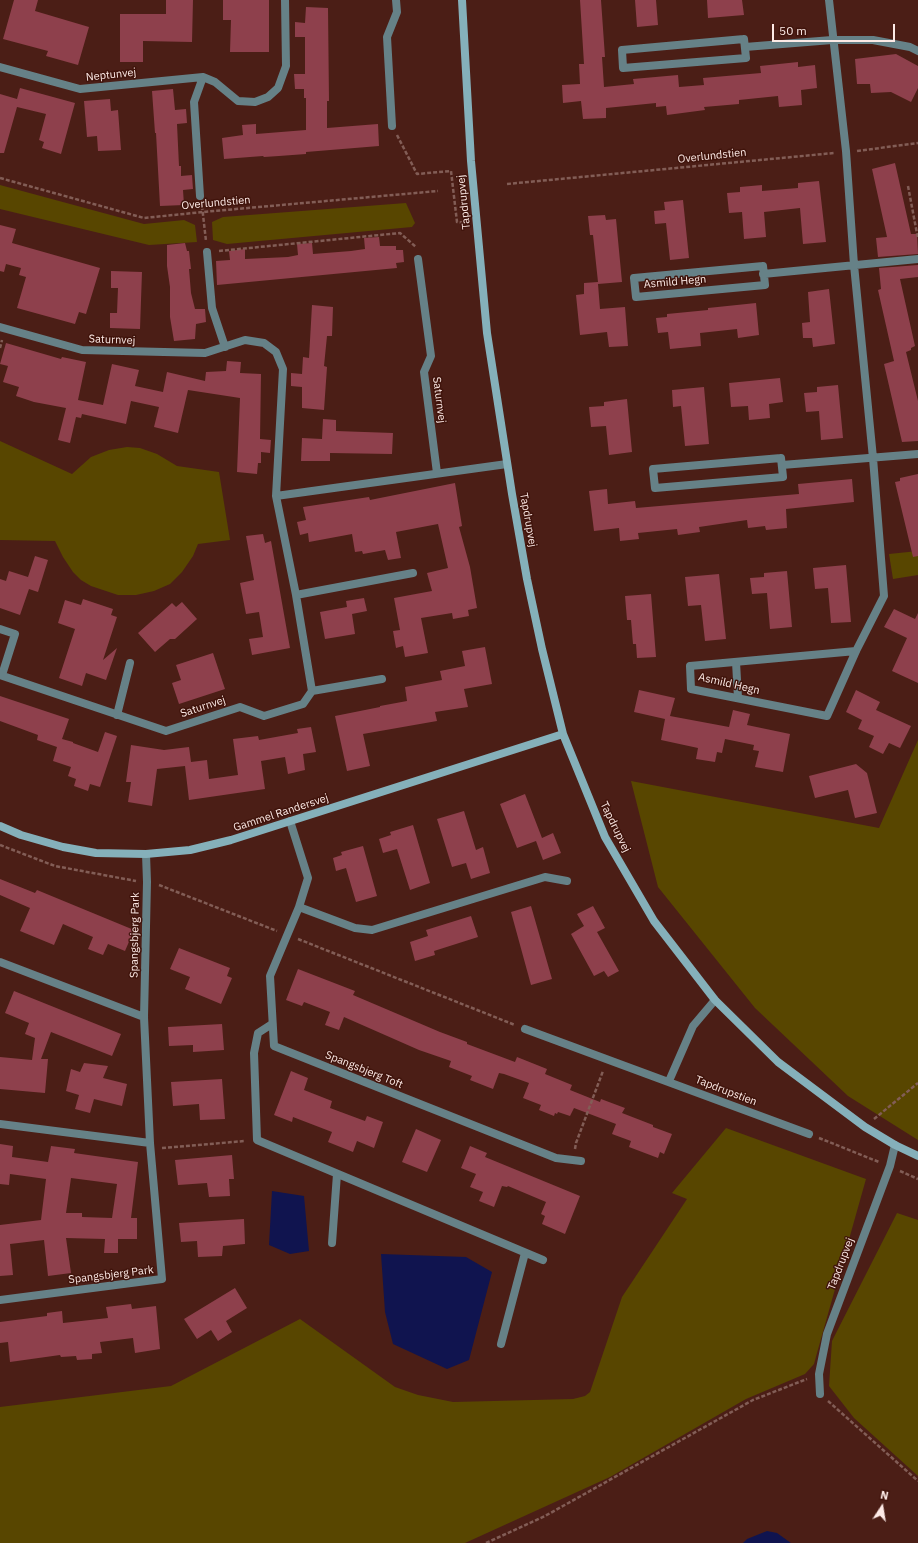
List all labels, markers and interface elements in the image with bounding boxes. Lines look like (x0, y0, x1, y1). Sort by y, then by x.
scale bar (774, 16, 897, 42)
text: 50 m (779, 23, 807, 38)
street label: Neptunvej (85, 66, 137, 84)
street label: Overlundstien (677, 146, 747, 166)
street label: Tapdrupvej (455, 174, 473, 230)
street label: Overlundstien (181, 193, 251, 213)
street label: Asmild Hegn (643, 273, 707, 291)
street label: Saturnvej (88, 333, 136, 347)
street label: Saturnvej (430, 376, 448, 424)
street label: Tapdrupvej (517, 492, 539, 548)
street label: Asmild Hegn (697, 671, 761, 697)
street label: Saturnvej (179, 694, 227, 720)
street label: Gammel Randersvej (232, 791, 330, 835)
street label: Tapdrupvej (597, 799, 633, 855)
street label: Spangsbjerg Park (128, 892, 142, 978)
street label: Spangsbjerg Toft (323, 1048, 405, 1092)
street label: Tapdrupstien (693, 1073, 759, 1109)
street label: Tapdrupvej (825, 1236, 857, 1292)
street label: Spangsbjerg Park (68, 1263, 154, 1287)
north arrow (862, 1487, 902, 1527)
text: N (879, 1488, 890, 1503)

